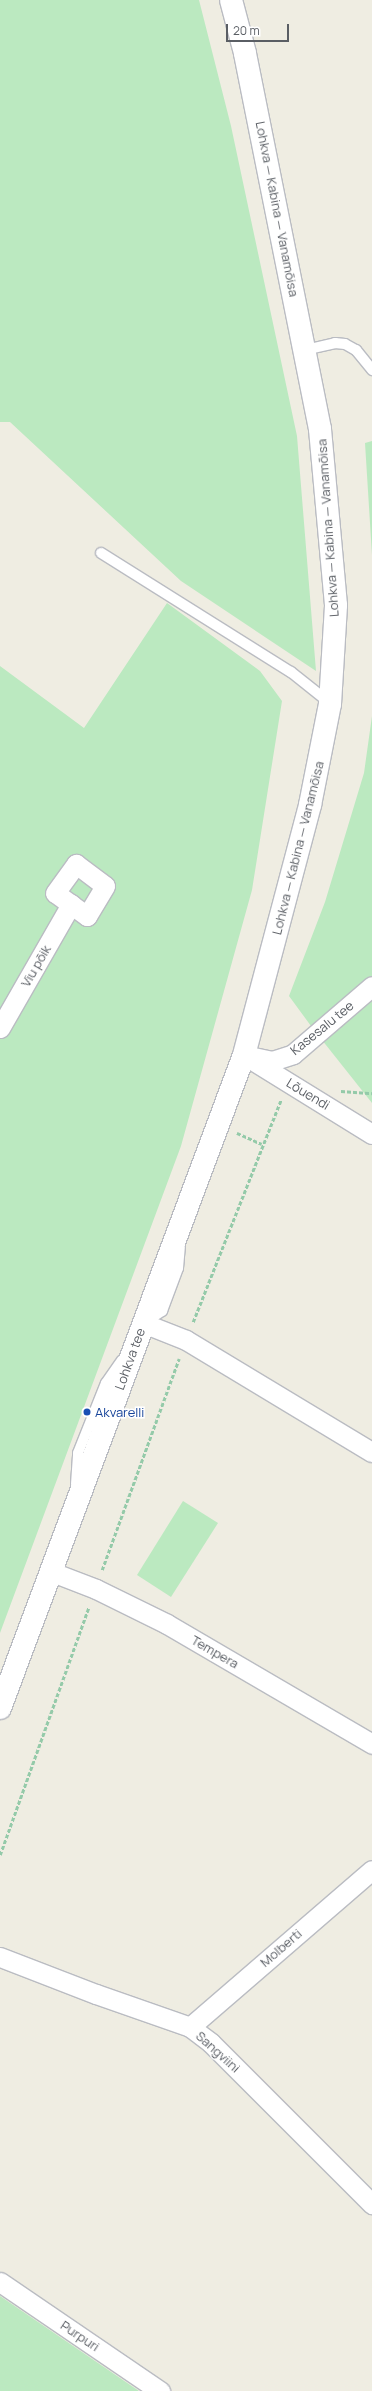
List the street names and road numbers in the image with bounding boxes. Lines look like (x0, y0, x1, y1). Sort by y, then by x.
street label: Lohkva — Kabina — Vanamõisa (252, 120, 302, 298)
street label: Lohkva — Kabina — Vanamõisa (314, 438, 342, 618)
street label: Lohkva — Kabina — Vanamõisa (269, 760, 327, 936)
street label: Viu põik (18, 942, 54, 990)
street label: Kasesalu tee (287, 998, 357, 1058)
street label: Lõuendi (283, 1075, 333, 1113)
street label: Lohkva tee (112, 1326, 148, 1392)
street label: Tempera (189, 1632, 241, 1672)
street label: Molberti (257, 1926, 305, 1970)
street label: Sangviini (193, 2028, 243, 2076)
street label: Purpuri (58, 2317, 102, 2355)

